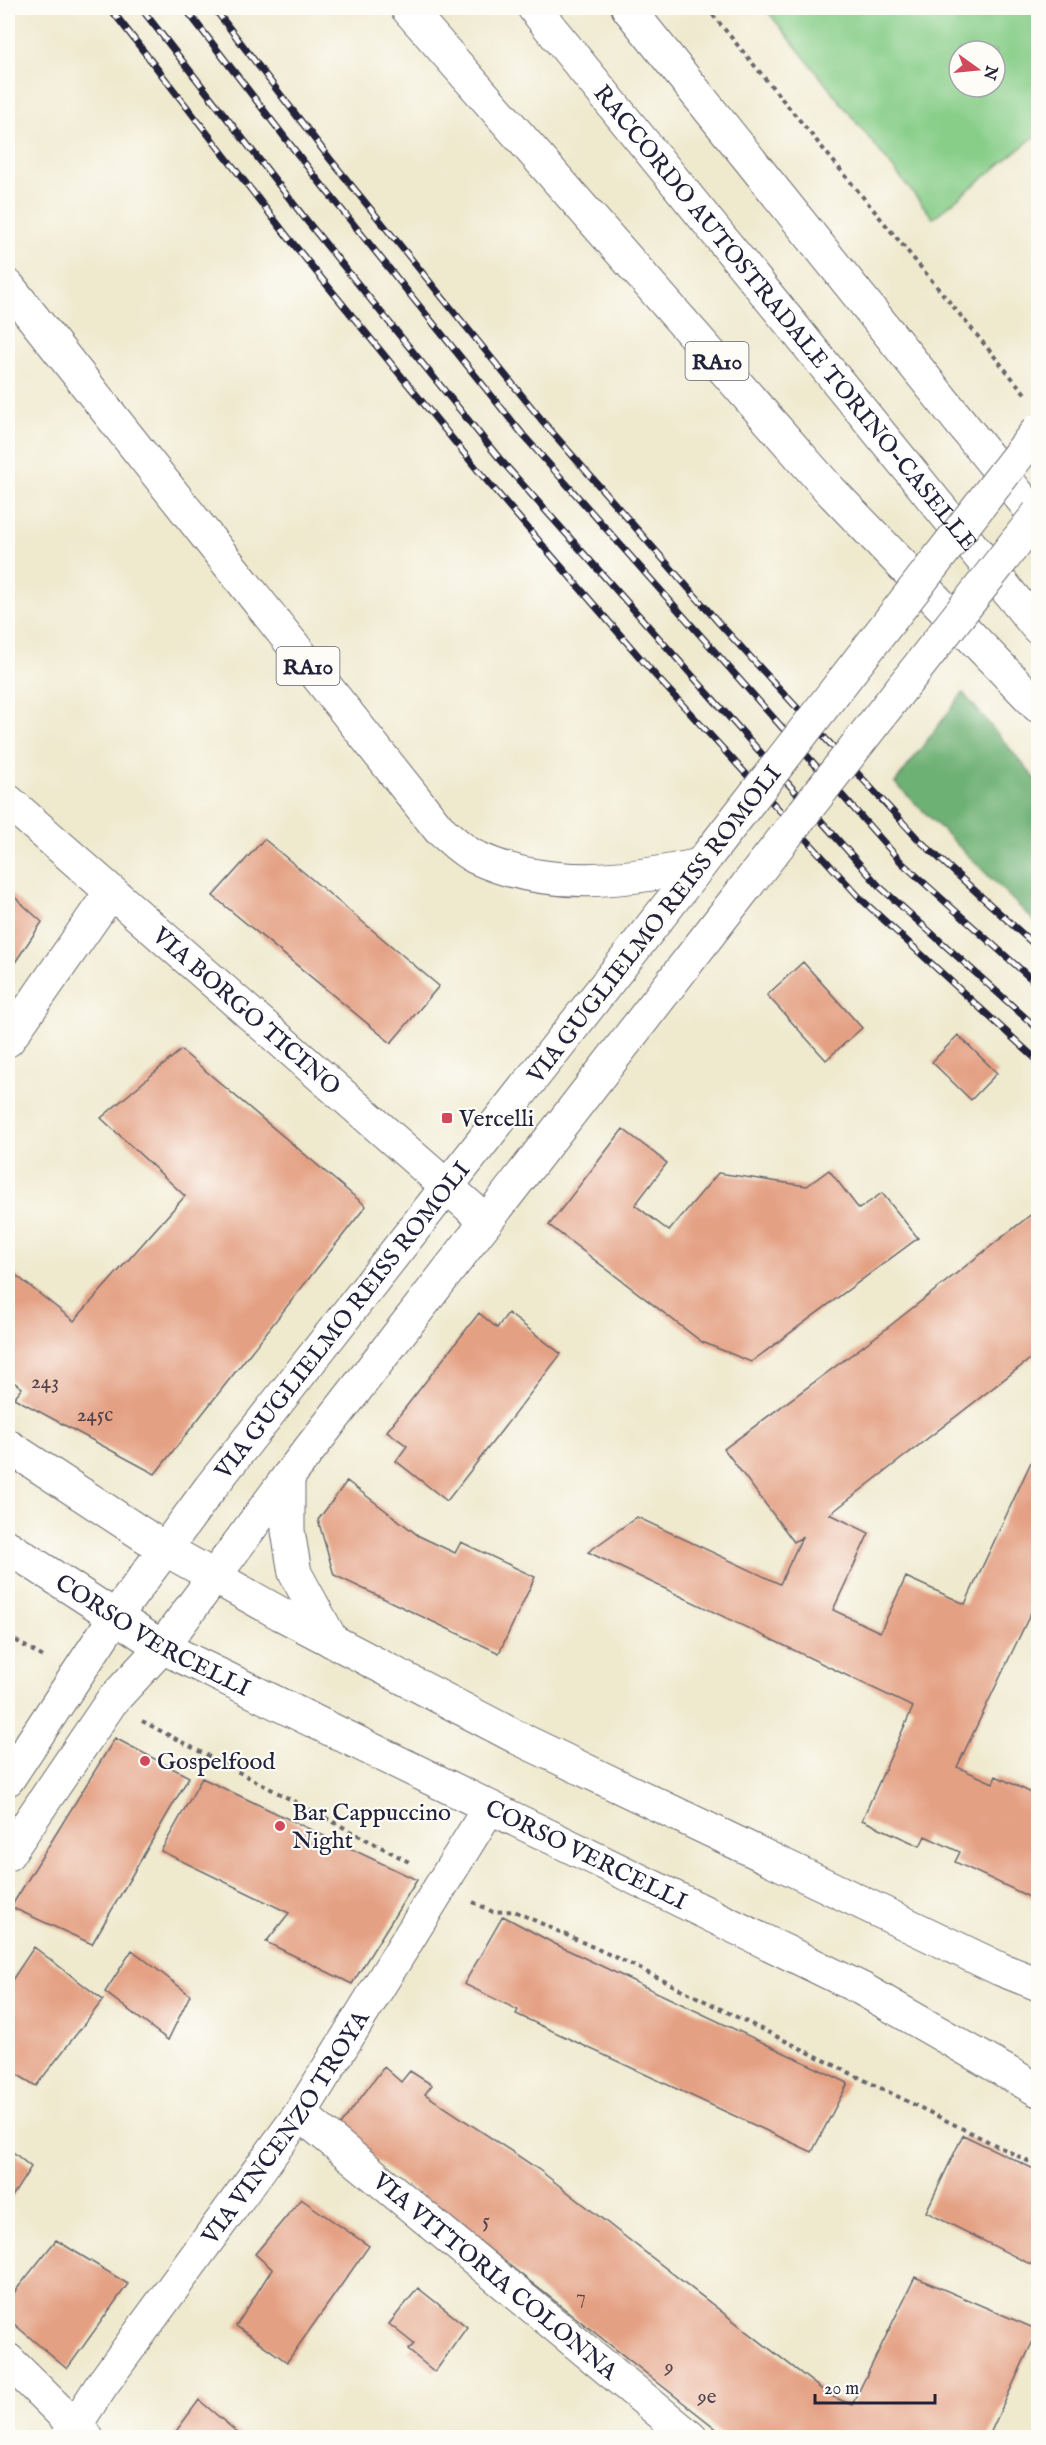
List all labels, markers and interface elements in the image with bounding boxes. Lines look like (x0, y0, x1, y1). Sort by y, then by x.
north arrow (947, 39, 1007, 99)
text: N (978, 62, 1001, 82)
street label: RACCORDO AUTOSTRADALE TORINO-CASELLE (586, 79, 983, 558)
road number: RA10 (686, 342, 748, 380)
road number: RA10 (276, 647, 340, 685)
street label: VIA GUGLIELMO REISS ROMOLI (521, 759, 789, 1091)
street label: VIA BORGO TICINO (145, 920, 346, 1103)
place label: Vercelli (458, 1104, 534, 1135)
marker: Vercelli (440, 1111, 454, 1125)
street label: VIA GUGLIELMO REISS ROMOLI (208, 1156, 478, 1487)
house number: 243 (31, 1369, 59, 1396)
house number: 245c (77, 1402, 113, 1429)
street label: CORSO VERCELLI (49, 1568, 255, 1705)
place label: Gospelfood (157, 1747, 275, 1778)
marker: Gospelfood (138, 1754, 152, 1768)
street label: CORSO VERCELLI (480, 1793, 692, 1918)
place label: Bar Cappuccino Night (292, 1798, 451, 1857)
marker: Bar Cappuccino Night (273, 1819, 287, 1833)
street label: VIA VINCENZO TROYA (195, 2004, 378, 2252)
street label: VIA VITTORIA COLONNA (365, 2166, 624, 2388)
house number: 5 (482, 2208, 490, 2235)
house number: 7 (576, 2284, 586, 2311)
house number: 9 (663, 2354, 674, 2381)
scale bar (815, 2367, 935, 2405)
text: 20 m (824, 2378, 859, 2401)
house number: 9e (697, 2384, 717, 2411)

